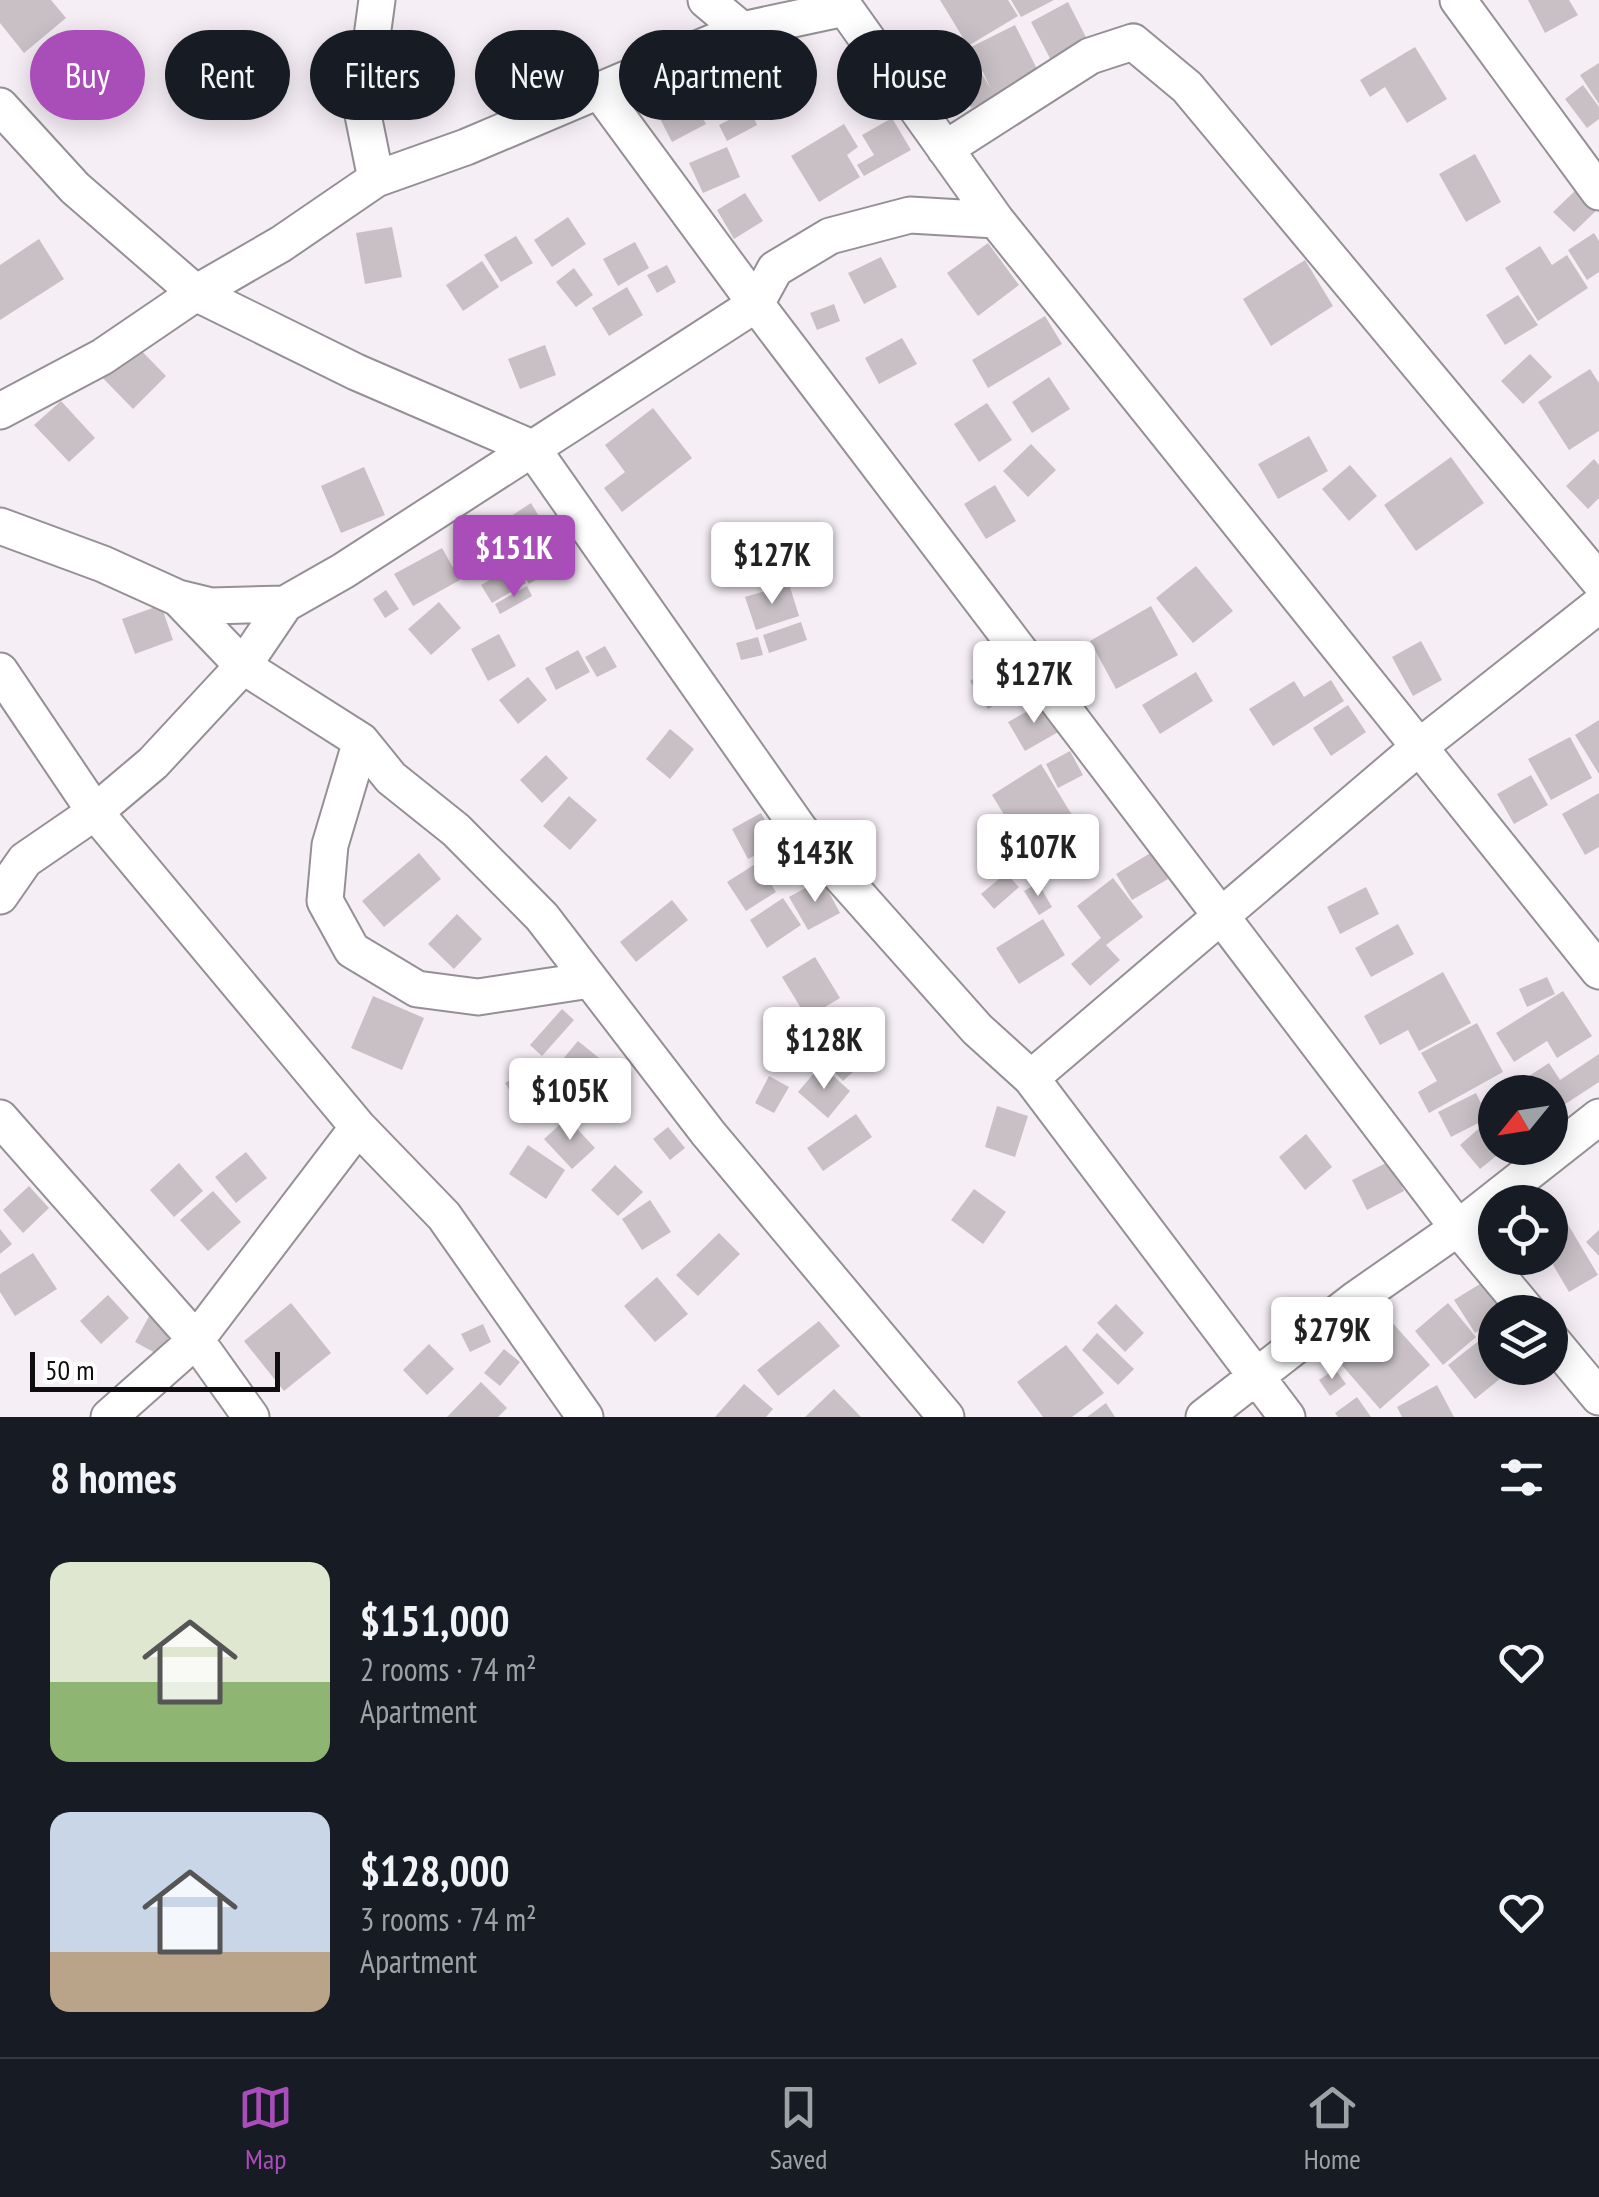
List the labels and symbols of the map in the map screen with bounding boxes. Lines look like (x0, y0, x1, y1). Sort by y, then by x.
pin: $151K (444, 515, 584, 600)
pin: $127K (702, 522, 842, 607)
pin: $127K (964, 641, 1104, 726)
pin: $107K (968, 814, 1108, 899)
pin: $143K (745, 820, 885, 905)
pin: $128K (754, 1007, 894, 1092)
pin: $105K (500, 1058, 640, 1143)
north arrow (1478, 1075, 1568, 1165)
pin: $279K (1262, 1297, 1402, 1382)
scale bar (30, 1347, 280, 1392)

